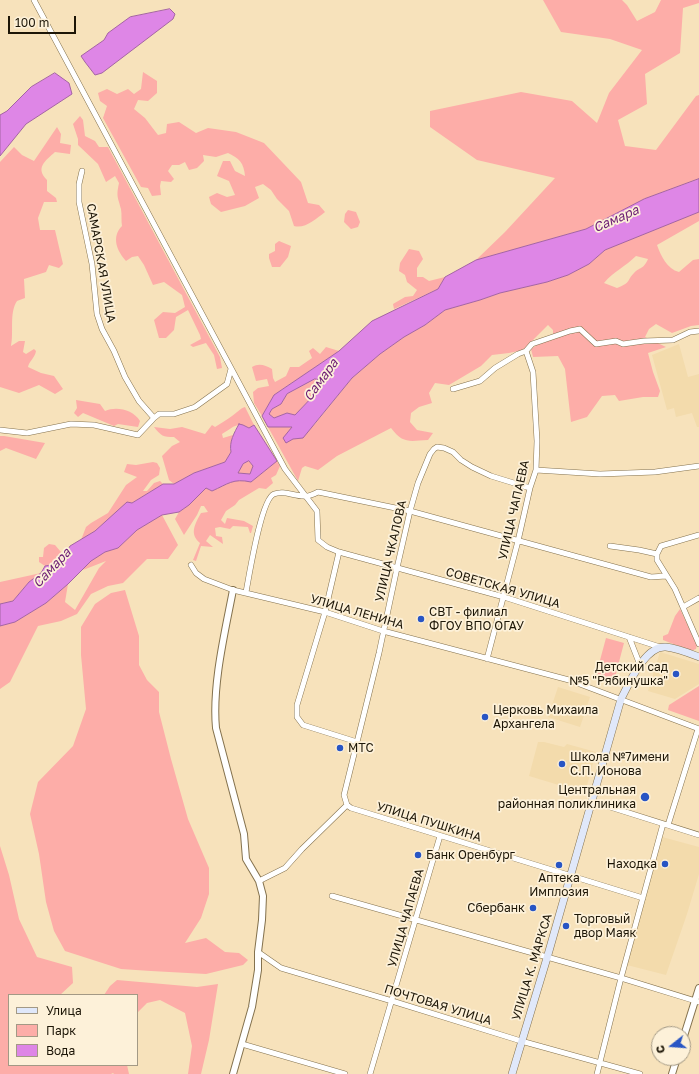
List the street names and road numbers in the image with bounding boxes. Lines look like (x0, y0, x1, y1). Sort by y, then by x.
street label: САМАРСКАЯ УЛИЦА (83, 202, 119, 324)
street label: УЛИЦА ЧАПАЕВА (496, 459, 532, 561)
street label: УЛИЦА ЧКАЛОВА (372, 499, 410, 603)
street label: СОВЕТСКАЯ УЛИЦА (444, 565, 562, 611)
street label: УЛИЦА ЛЕНИНА (308, 592, 406, 632)
street label: УЛИЦА ПУШКИНА (375, 799, 483, 845)
street label: УЛИЦА ЧАПАЕВА (385, 867, 427, 969)
street label: УЛИЦА К. МАРКСА (509, 912, 555, 1022)
street label: ПОЧТОВАЯ УЛИЦА (383, 982, 493, 1028)

